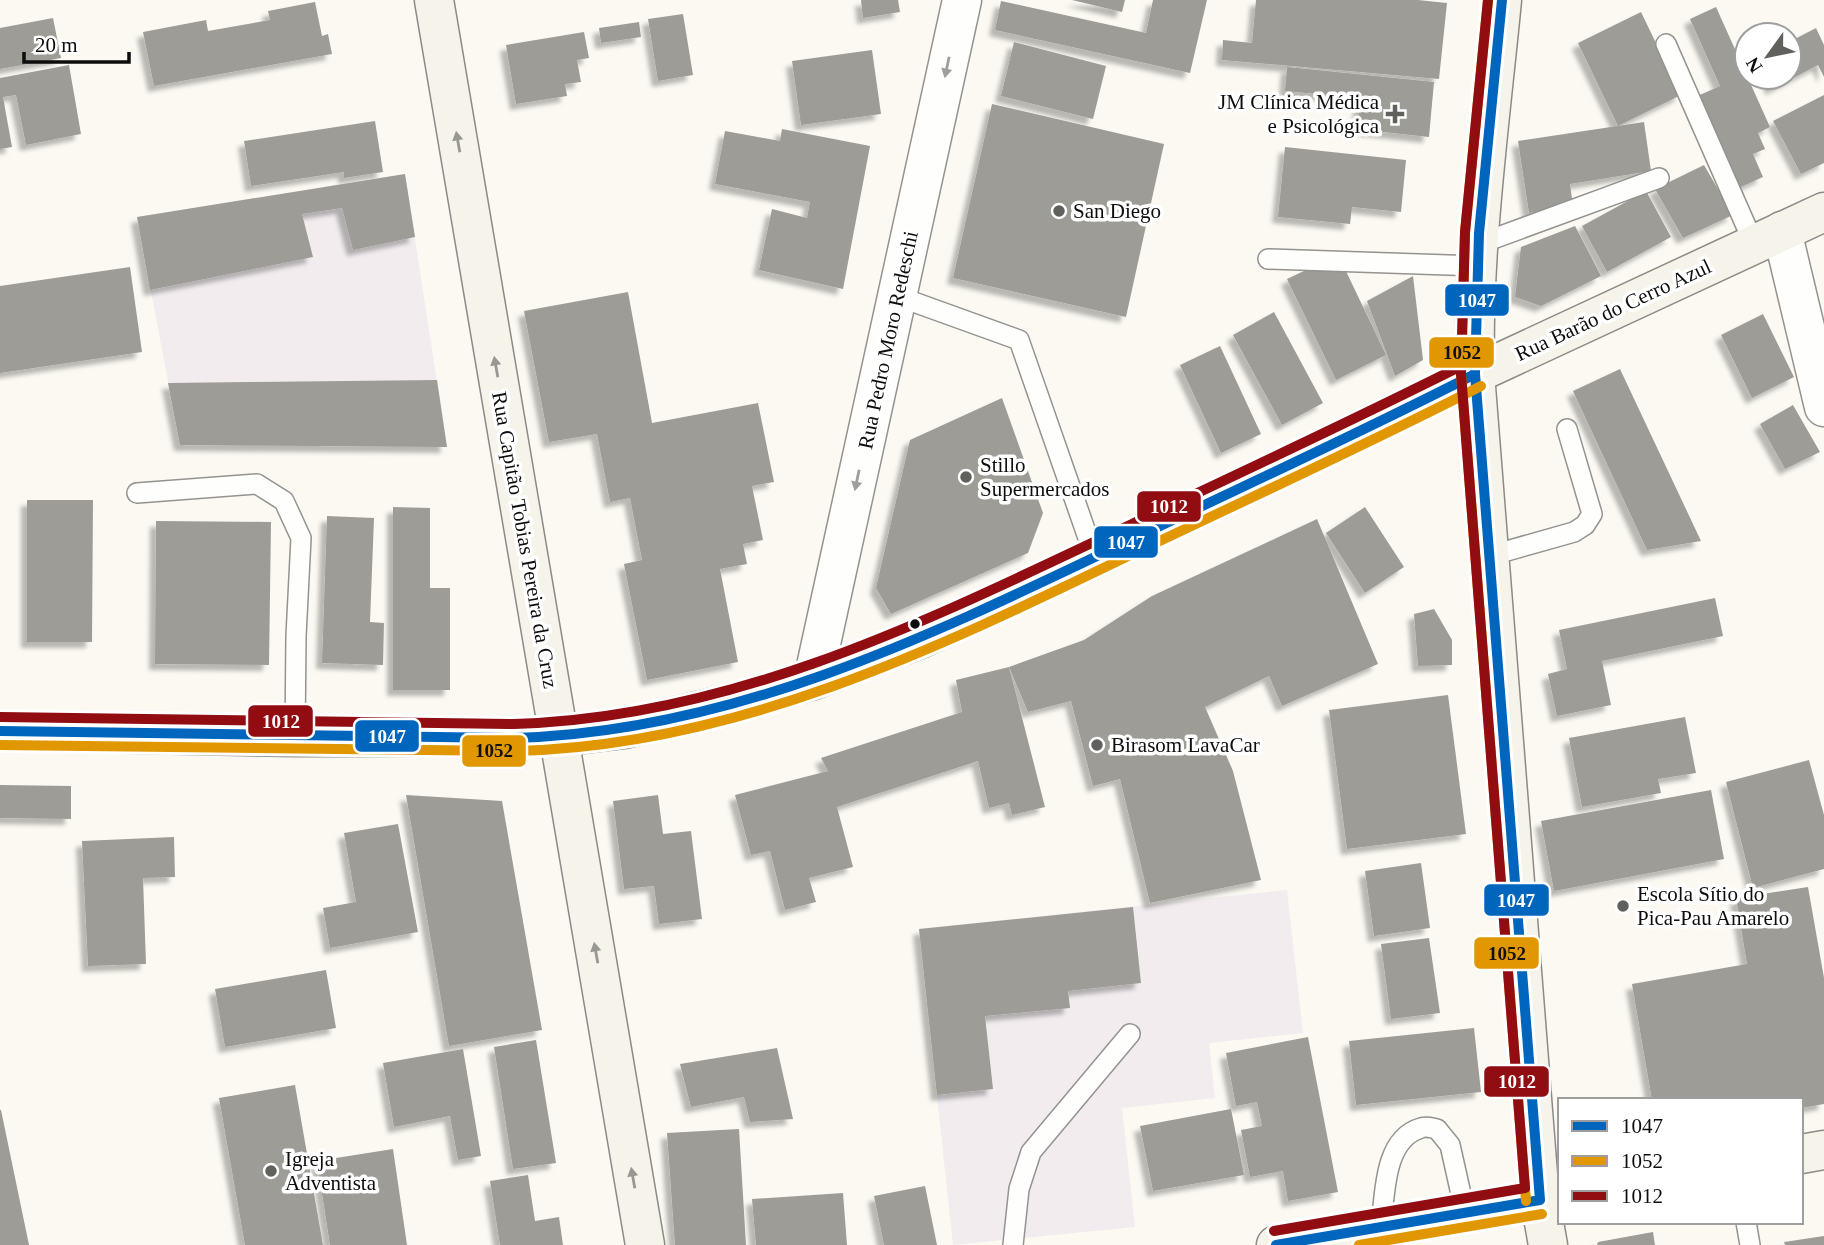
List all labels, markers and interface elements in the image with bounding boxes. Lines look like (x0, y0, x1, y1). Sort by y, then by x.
scale bar (24, 21, 130, 65)
north arrow (1733, 21, 1803, 91)
text: 20 m (35, 33, 78, 57)
text: N (1741, 53, 1767, 76)
one-way arrow (942, 56, 953, 78)
place label: JM Clínica Médica e Psicológica (1218, 90, 1380, 138)
marker: JM Clínica Médica e Psicológica (1385, 104, 1405, 124)
one-way arrow (452, 131, 463, 153)
place label: San Diego (1073, 199, 1161, 223)
marker: San Diego (1051, 203, 1067, 219)
street label: Rua Pedro Moro Redeschi (853, 229, 923, 451)
street label: Rua Barão do Cerro Azul (1511, 254, 1715, 366)
line badge: 1047 (1444, 283, 1510, 317)
text: 1047 (1458, 290, 1497, 311)
line badge: 1052 (1428, 336, 1495, 369)
text: 1052 (1443, 342, 1481, 363)
one-way arrow (490, 356, 501, 378)
street label: Rua Capitão Tobias Pereira da Cruz (487, 390, 563, 690)
place label: Stillo Supermercados (980, 453, 1109, 501)
one-way arrow (851, 469, 862, 491)
marker: Stillo Supermercados (958, 469, 974, 485)
line badge: 1012 (1136, 490, 1202, 523)
text: 1012 (1150, 496, 1188, 517)
line badge: 1047 (1093, 525, 1159, 559)
text: 1047 (1107, 532, 1146, 553)
unlabelled marker (908, 617, 922, 631)
line badge: 1012 (247, 704, 314, 738)
text: 1012 (262, 711, 300, 732)
line badge: 1047 (354, 719, 420, 753)
text: 1047 (368, 726, 407, 747)
place label: Birasom LavaCar (1111, 733, 1260, 757)
line badge: 1052 (461, 734, 527, 768)
marker: Birasom LavaCar (1089, 737, 1105, 753)
text: 1052 (475, 740, 513, 761)
place label: Escola Sítio do Pica-Pau Amarelo (1637, 882, 1789, 930)
line badge: 1047 (1483, 883, 1550, 917)
text: 1047 (1497, 890, 1536, 911)
marker: Escola Sítio do Pica-Pau Amarelo (1615, 898, 1631, 914)
line badge: 1052 (1473, 936, 1540, 970)
one-way arrow (590, 942, 601, 964)
text: 1052 (1488, 943, 1526, 964)
line badge: 1012 (1483, 1065, 1550, 1098)
text: 1012 (1498, 1071, 1536, 1092)
legend (1558, 1098, 1803, 1224)
text: 1047 (1621, 1114, 1663, 1138)
place label: Igreja Adventista (285, 1147, 377, 1195)
text: 1052 (1621, 1149, 1663, 1173)
marker: Igreja Adventista (263, 1163, 279, 1179)
one-way arrow (628, 1167, 639, 1189)
text: 1012 (1621, 1184, 1663, 1208)

